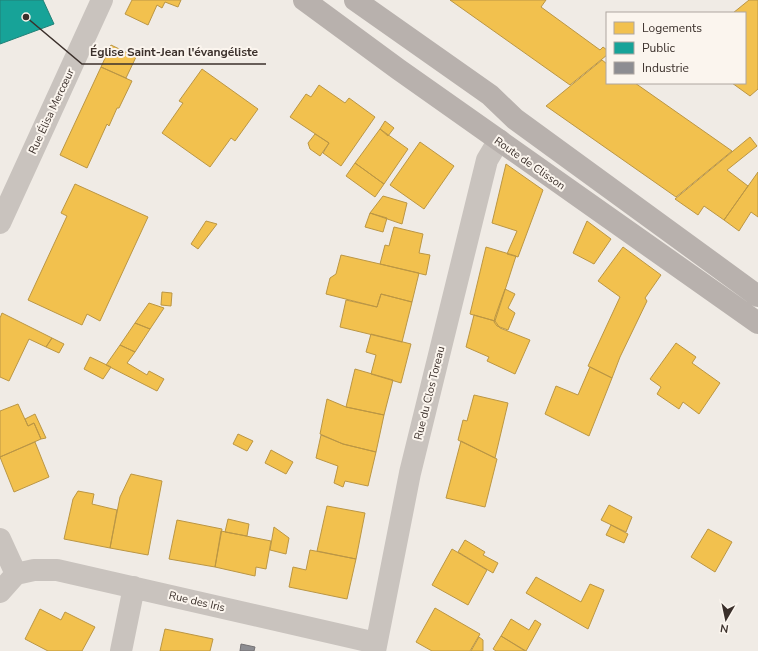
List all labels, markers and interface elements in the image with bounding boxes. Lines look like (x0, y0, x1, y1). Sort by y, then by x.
legend (606, 12, 746, 84)
text: Logements (642, 20, 702, 36)
callout: Église Saint-Jean l'évangéliste (82, 40, 266, 64)
text: Public (642, 40, 676, 56)
text: Église Saint-Jean l'évangéliste (90, 44, 258, 60)
text: Industrie (642, 60, 689, 76)
street label: Rue Élisa Mercœur (24, 66, 78, 156)
street label: Route de Clisson (491, 133, 568, 193)
street label: Rue du Clos Toreau (411, 345, 448, 442)
street label: Rue des Iris (167, 588, 226, 615)
north arrow (706, 599, 746, 639)
text: N (719, 620, 730, 636)

